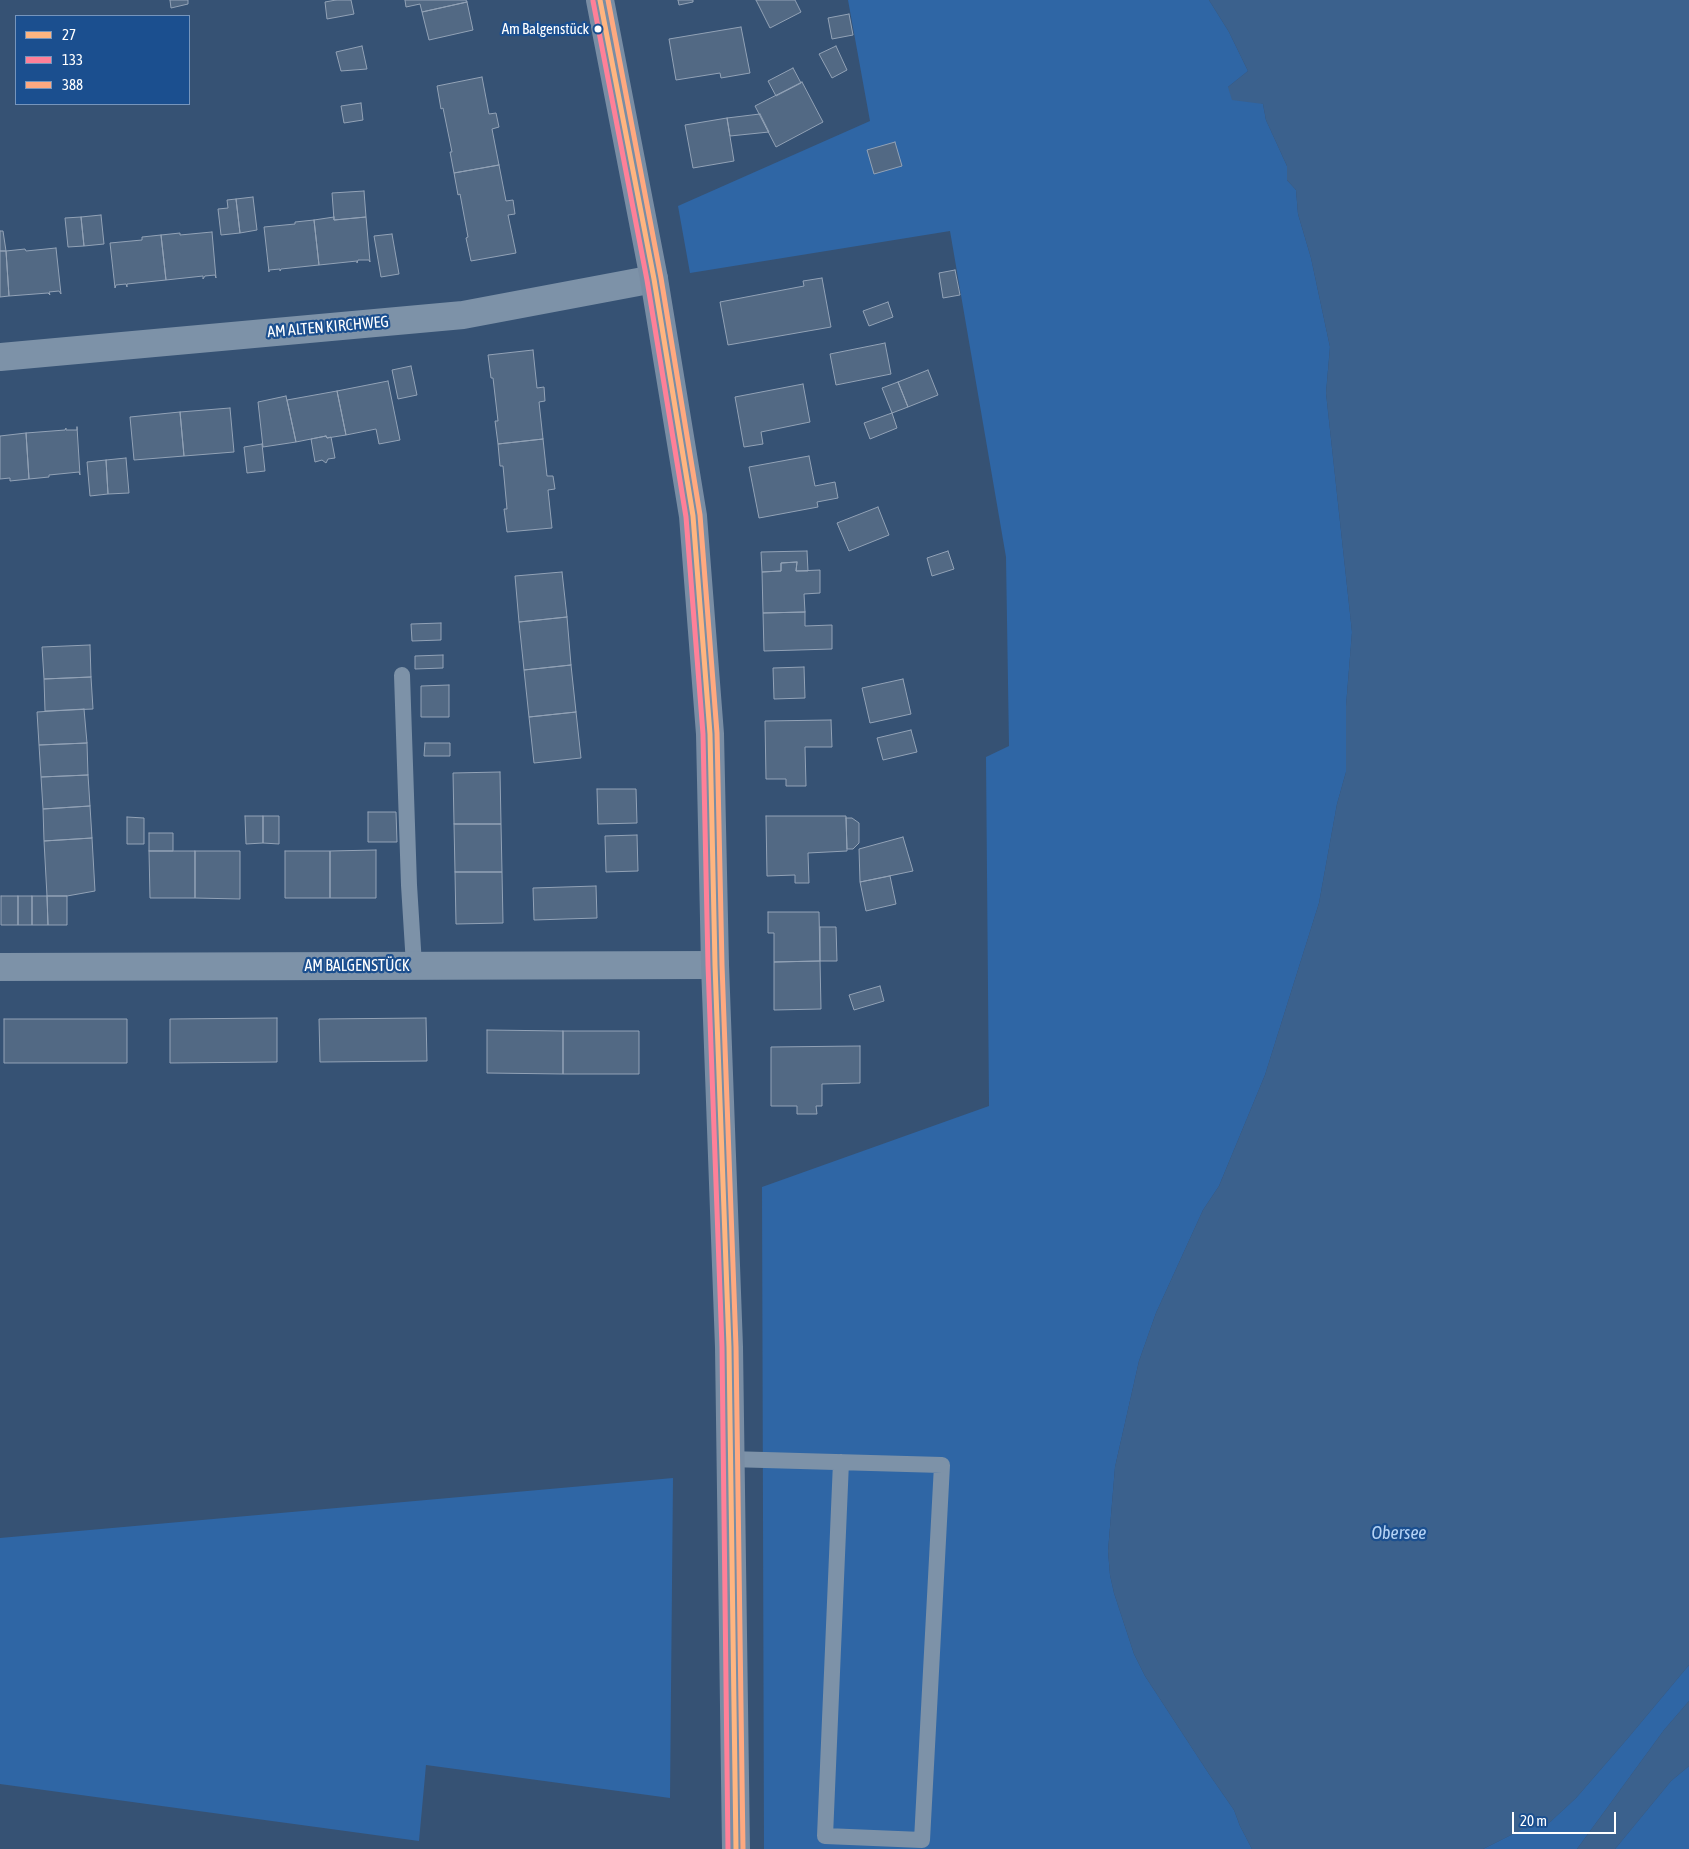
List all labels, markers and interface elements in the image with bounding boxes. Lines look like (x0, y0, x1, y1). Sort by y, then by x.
legend (15, 15, 190, 105)
place label: Am Balgenstück (502, 20, 589, 38)
marker: Am Balgenstück (593, 24, 603, 34)
text: 27 (62, 26, 76, 43)
text: 133 (62, 51, 83, 68)
text: 388 (62, 76, 83, 93)
street label: AM ALTEN KIRCHWEG (266, 312, 390, 342)
street label: AM BALGENSTÜCK (304, 956, 410, 976)
water label: Obersee (1372, 1522, 1426, 1544)
scale bar (1514, 1802, 1618, 1834)
text: 20 m (1520, 1812, 1547, 1829)

